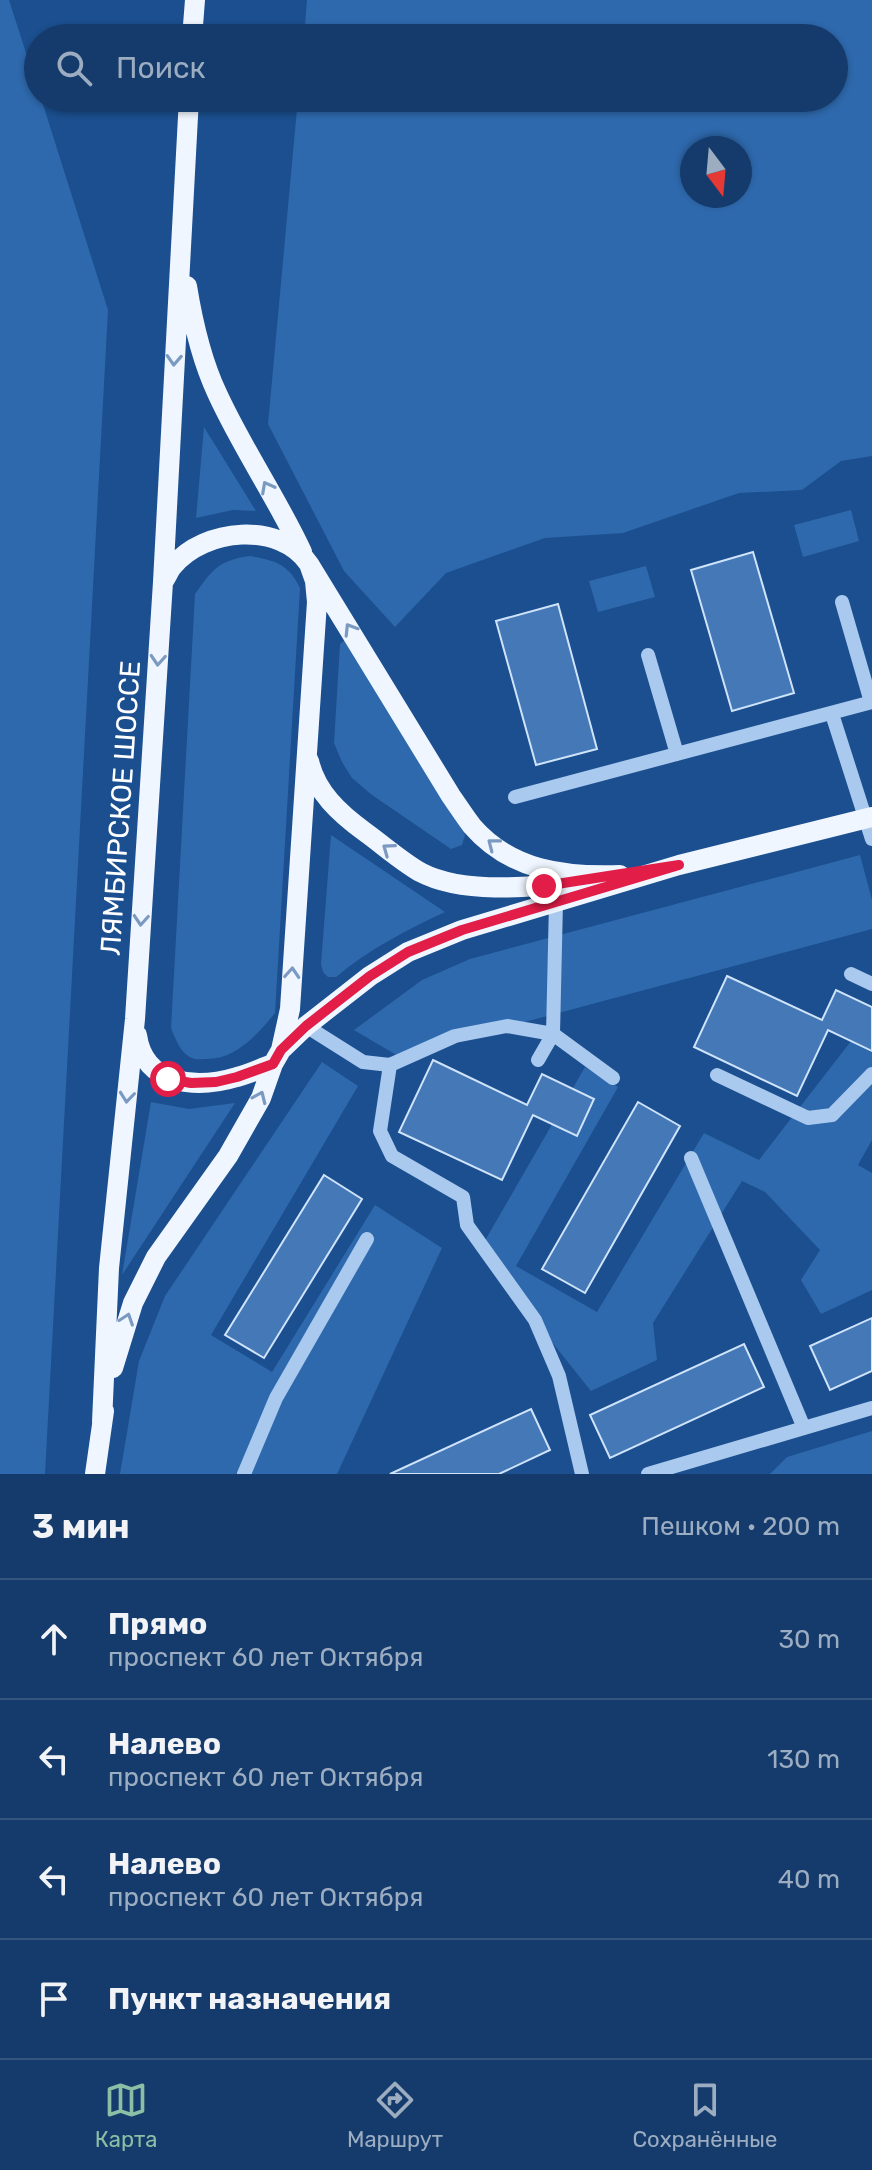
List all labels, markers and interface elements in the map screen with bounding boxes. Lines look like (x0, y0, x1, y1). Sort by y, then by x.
search box (24, 24, 848, 112)
icon: search (52, 46, 96, 90)
text: Поиск (116, 50, 206, 86)
north arrow (680, 136, 752, 208)
one-way arrow (166, 354, 183, 367)
one-way arrow (262, 480, 277, 495)
one-way arrow (344, 623, 359, 638)
one-way arrow (150, 654, 167, 667)
street label: ЛЯМБИРСКОЕ ШОССЕ (94, 659, 147, 957)
one-way arrow (487, 839, 502, 853)
one-way arrow (383, 844, 397, 859)
route end (526, 868, 562, 904)
one-way arrow (133, 914, 150, 927)
one-way arrow (283, 966, 300, 979)
route start (150, 1061, 186, 1097)
one-way arrow (118, 1091, 135, 1104)
one-way arrow (250, 1091, 266, 1105)
one-way arrow (118, 1313, 134, 1327)
text: 3 мин (32, 1506, 130, 1547)
text: Пешком · 200 m (641, 1511, 840, 1542)
text: Прямо (108, 1606, 207, 1642)
icon: ahead (32, 1617, 76, 1661)
text: 30 m (778, 1624, 840, 1655)
text: проспект 60 лет Октября (108, 1642, 423, 1673)
text: Налево (108, 1726, 221, 1762)
icon: left (32, 1737, 76, 1781)
text: 130 m (767, 1744, 840, 1775)
text: проспект 60 лет Октября (108, 1762, 423, 1793)
text: Налево (108, 1846, 221, 1882)
icon: left (32, 1857, 76, 1901)
text: 40 m (778, 1864, 840, 1895)
text: проспект 60 лет Октября (108, 1882, 423, 1913)
icon: arrive (32, 1977, 76, 2021)
text: Пункт назначения (108, 1981, 391, 2017)
tab: Карта (95, 2078, 157, 2153)
tab: Маршрут (347, 2078, 443, 2153)
tab: Сохранённые (632, 2078, 777, 2153)

